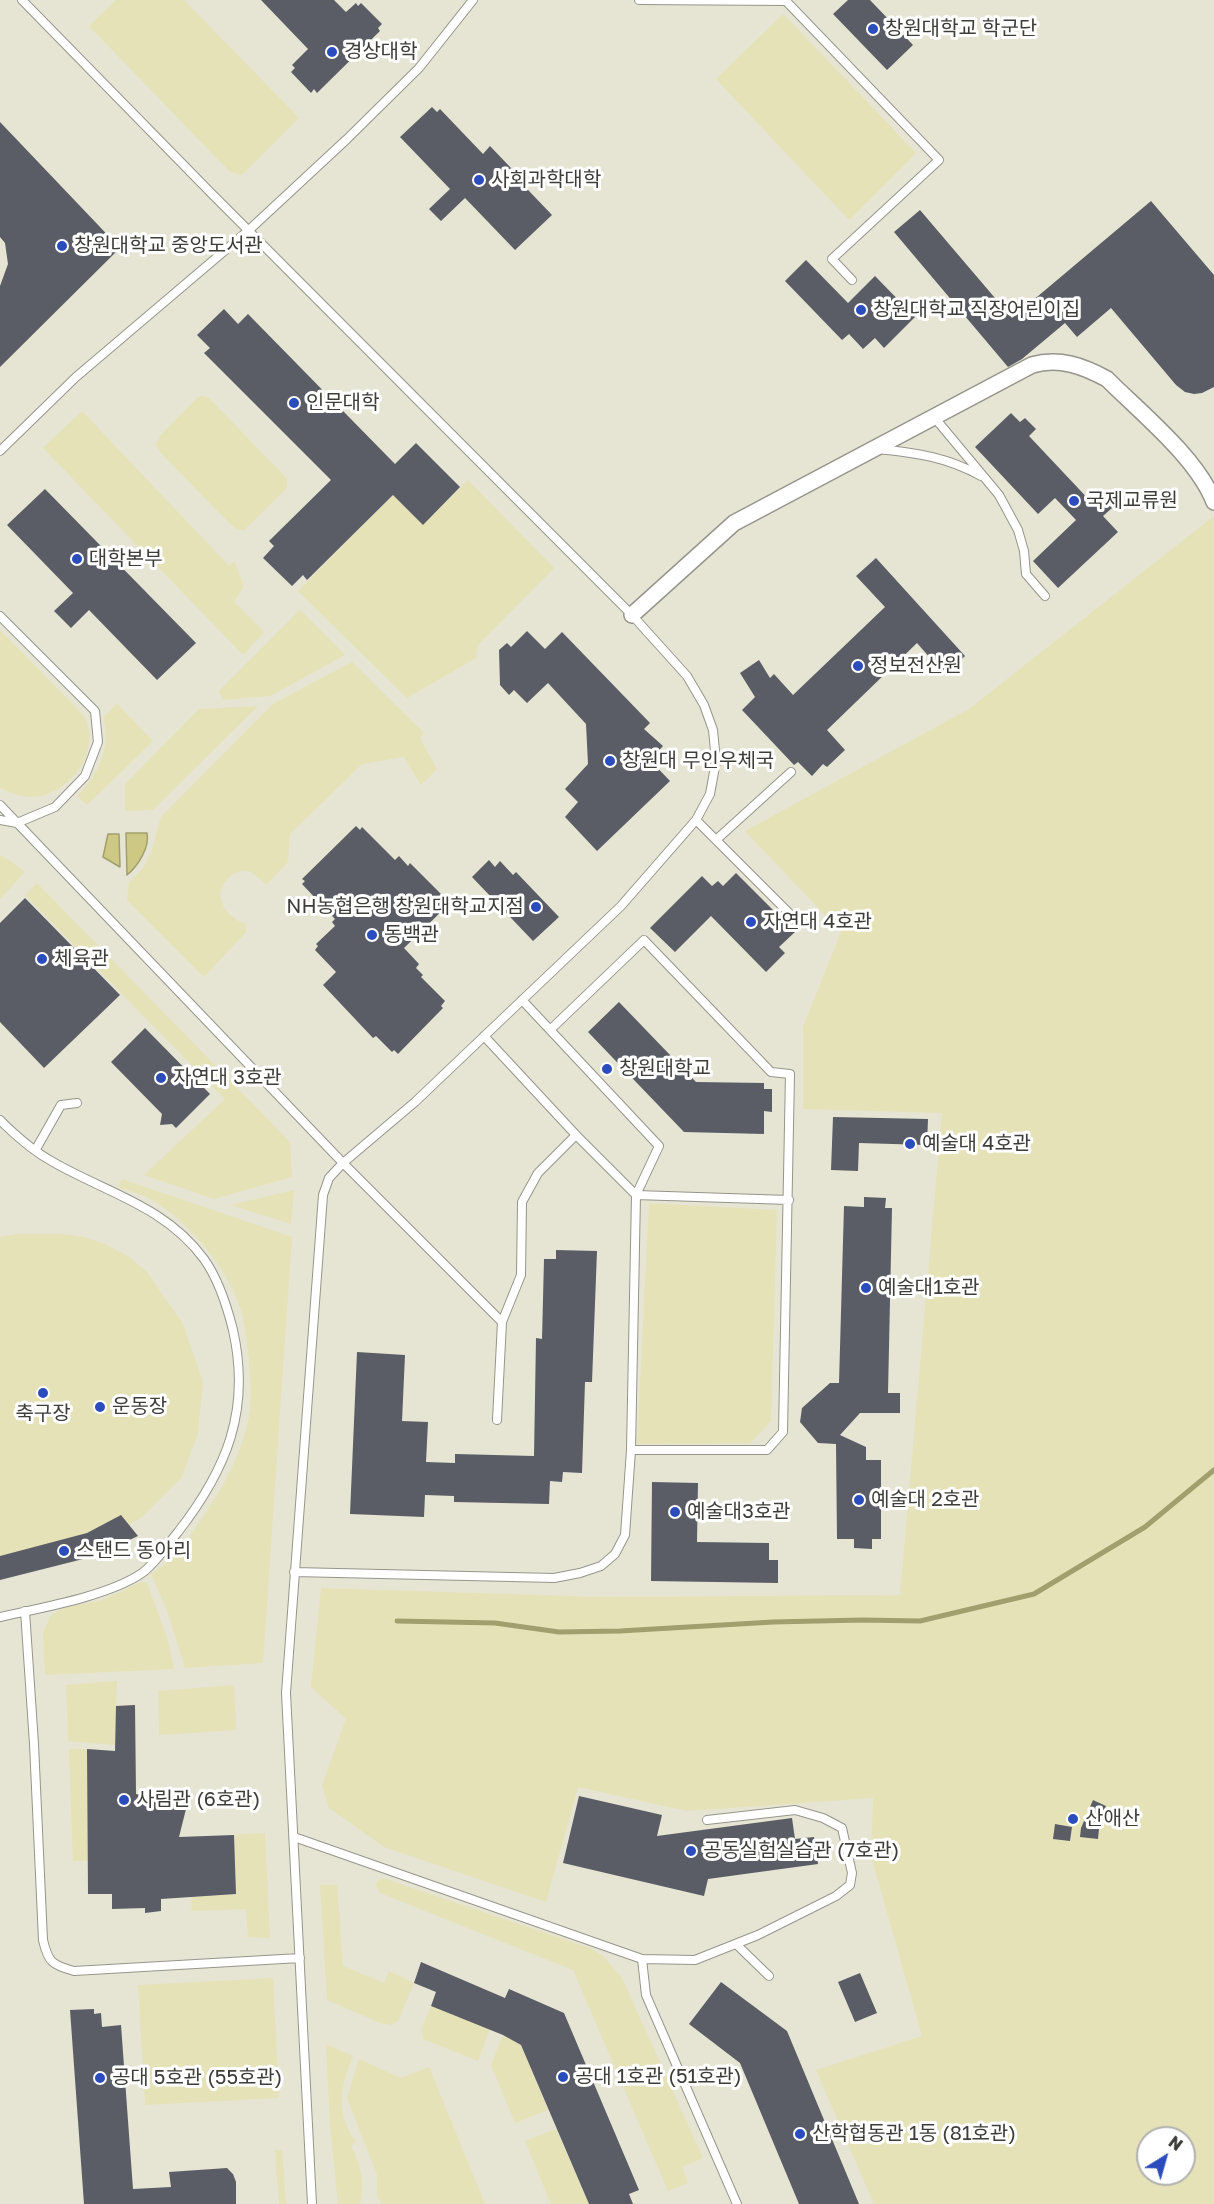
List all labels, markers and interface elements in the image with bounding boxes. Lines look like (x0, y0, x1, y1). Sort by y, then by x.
place label: 창원대학교 학군단 (885, 17, 1037, 41)
marker: 창원대학교 학군단 (866, 22, 880, 36)
place label: 경상대학 (344, 40, 418, 64)
marker: 경상대학 (325, 45, 339, 59)
place label: 사회과학대학 (491, 168, 601, 192)
marker: 사회과학대학 (472, 173, 486, 187)
place label: 창원대학교 중앙도서관 (74, 234, 263, 258)
marker: 창원대학교 중앙도서관 (55, 239, 69, 253)
place label: 창원대학교 직장어린이집 (873, 298, 1080, 322)
marker: 창원대학교 직장어린이집 (854, 303, 868, 317)
place label: 인문대학 (306, 391, 380, 415)
marker: 인문대학 (287, 396, 301, 410)
place label: 국제교류원 (1086, 489, 1178, 513)
marker: 국제교류원 (1067, 494, 1081, 508)
place label: 대학본부 (89, 547, 163, 571)
marker: 대학본부 (70, 552, 84, 566)
place label: 정보전산원 (870, 654, 962, 678)
marker: 정보전산원 (851, 659, 865, 673)
place label: 창원대 무인우체국 (622, 749, 774, 773)
marker: 창원대 무인우체국 (603, 754, 617, 768)
place label: NH농협은행 창원대학교지점 (286, 895, 524, 919)
marker: NH농협은행 창원대학교지점 (529, 900, 543, 914)
place label: 자연대 4호관 (763, 910, 872, 934)
marker: 자연대 4호관 (744, 915, 758, 929)
place label: 동백관 (384, 923, 439, 947)
marker: 동백관 (365, 928, 379, 942)
place label: 체육관 (54, 947, 109, 971)
marker: 체육관 (35, 952, 49, 966)
place label: 창원대학교 (619, 1057, 711, 1081)
marker: 창원대학교 (600, 1062, 614, 1076)
place label: 자연대 3호관 (173, 1066, 282, 1090)
marker: 자연대 3호관 (154, 1071, 168, 1085)
place label: 예술대 4호관 (922, 1132, 1031, 1156)
marker: 예술대 4호관 (903, 1137, 917, 1151)
place label: 예술대1호관 (878, 1276, 980, 1300)
marker: 예술대1호관 (859, 1281, 873, 1295)
marker: 축구장 (36, 1386, 50, 1400)
place label: 운동장 (112, 1395, 167, 1419)
marker: 운동장 (93, 1400, 107, 1414)
place label: 축구장 (15, 1402, 71, 1426)
place label: 예술대 2호관 (871, 1488, 980, 1512)
marker: 예술대 2호관 (852, 1493, 866, 1507)
place label: 예술대3호관 (687, 1500, 791, 1524)
marker: 예술대3호관 (668, 1505, 682, 1519)
place label: 스탠드 동아리 (76, 1539, 191, 1563)
marker: 스탠드 동아리 (57, 1544, 71, 1558)
place label: 사림관 (6호관) (136, 1788, 260, 1812)
marker: 사림관 (6호관) (117, 1793, 131, 1807)
place label: 산애산 (1085, 1807, 1140, 1831)
marker: 산애산 (1066, 1812, 1080, 1826)
place label: 공동실험실습관 (7호관) (703, 1839, 899, 1863)
marker: 공동실험실습관 (7호관) (684, 1844, 698, 1858)
place label: 공대 1호관 (51호관) (575, 2065, 742, 2089)
place label: 공대 5호관 (55호관) (112, 2066, 282, 2090)
marker: 공대 1호관 (51호관) (556, 2070, 570, 2084)
marker: 공대 5호관 (55호관) (93, 2071, 107, 2085)
place label: 산학협동관 1동 (81호관) (812, 2122, 1016, 2146)
north arrow (1136, 2126, 1196, 2186)
marker: 산학협동관 1동 (81호관) (793, 2127, 807, 2141)
text: N (1165, 2132, 1187, 2155)

